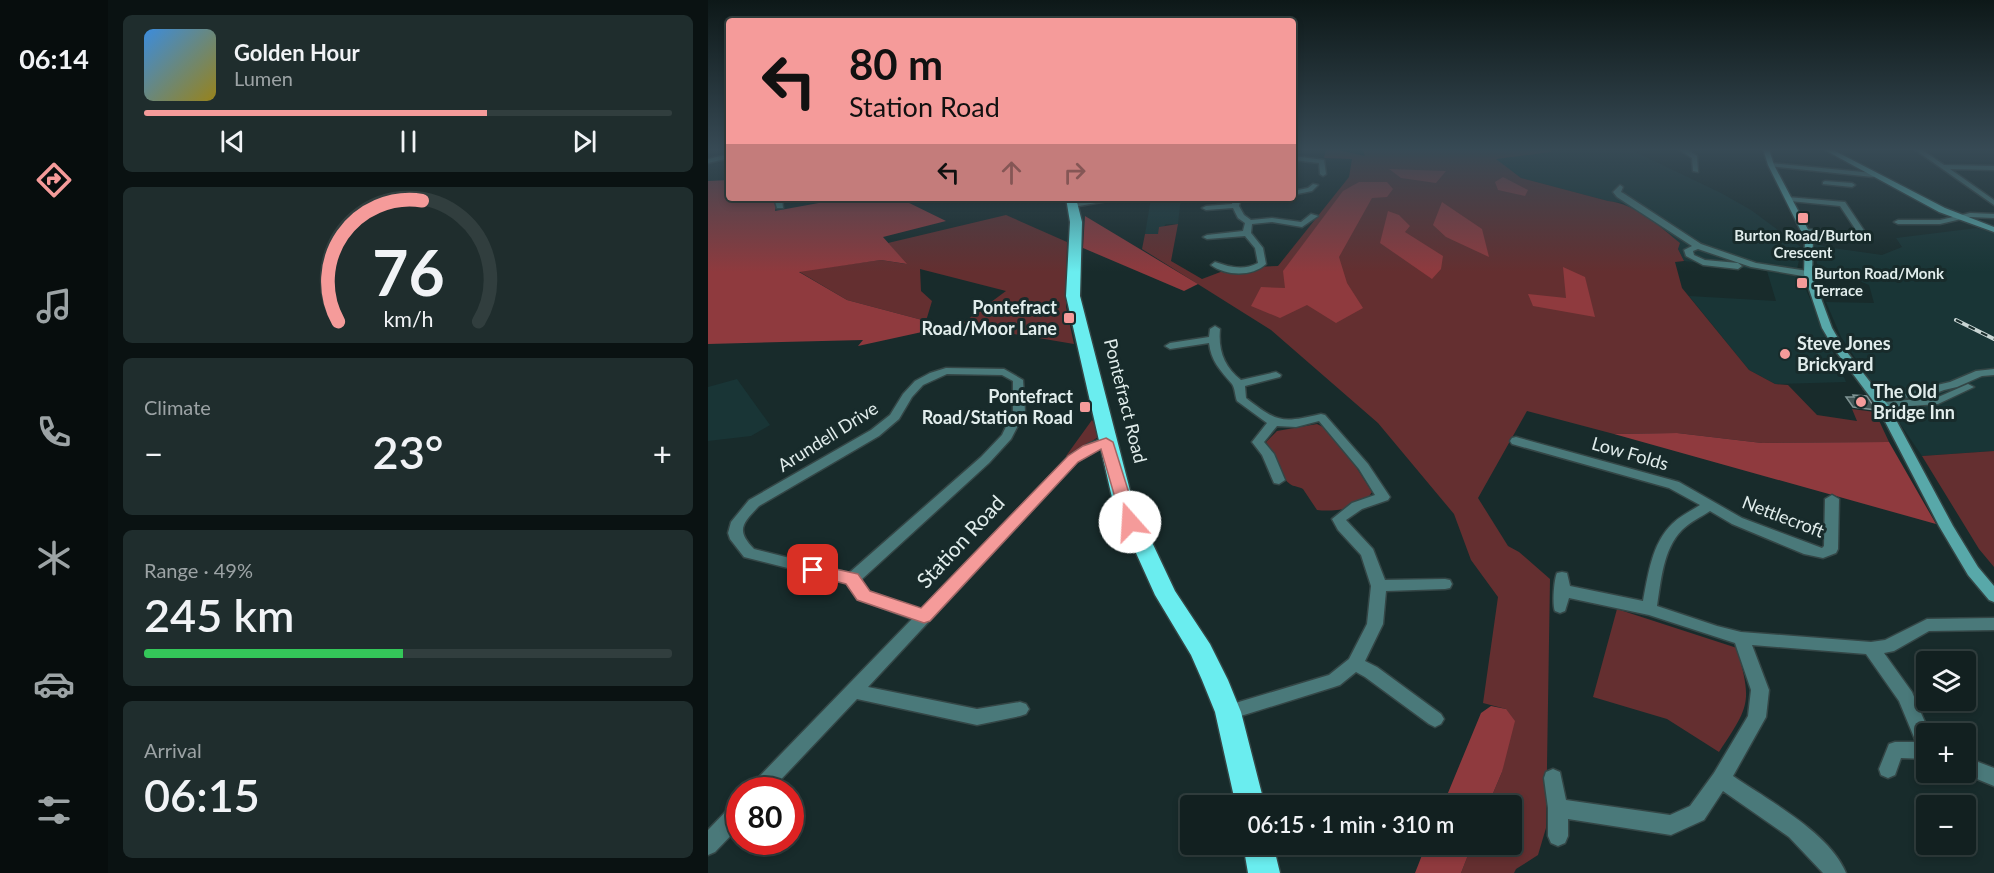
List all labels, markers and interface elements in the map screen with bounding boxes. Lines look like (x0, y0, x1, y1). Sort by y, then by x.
text: Golden Hour (234, 39, 360, 66)
text: 80 m (849, 39, 943, 89)
text: 06:14 (19, 42, 89, 75)
icon: left (750, 42, 828, 120)
text: Lumen (234, 66, 293, 90)
text: Station Road (849, 90, 1000, 123)
icon: previous (216, 125, 249, 158)
icon: pause (392, 125, 425, 158)
icon: next (568, 125, 601, 158)
icon: left (932, 156, 965, 189)
icon: ahead (995, 156, 1028, 189)
icon: right (1058, 156, 1091, 189)
icon: directions (33, 159, 75, 201)
marker: Burton Road/Burton Crescent (1796, 211, 1810, 225)
place label: Burton Road/Burton Crescent (1734, 226, 1872, 261)
text: 76 (372, 234, 444, 309)
place label: Burton Road/Monk Terrace (1814, 264, 1945, 299)
marker: Burton Road/Monk Terrace (1795, 276, 1809, 290)
icon: music (33, 285, 75, 327)
place label: Pontefract Road/Moor Lane (922, 296, 1057, 339)
text: km/h (383, 306, 433, 332)
marker: Pontefract Road/Moor Lane (1062, 311, 1076, 325)
place label: Steve Jones Brickyard (1797, 332, 1891, 375)
street label: Pontefract Road (1100, 336, 1152, 465)
marker: Steve Jones Brickyard (1778, 347, 1792, 361)
place label: The Old Bridge Inn (1873, 380, 1955, 423)
place label: Pontefract Road/Station Road (922, 385, 1073, 428)
text: Climate (144, 395, 211, 419)
marker: The Old Bridge Inn (1854, 395, 1868, 409)
street label: Arundell Drive (773, 397, 882, 476)
marker: Pontefract Road/Station Road (1078, 400, 1092, 414)
icon: phone (33, 411, 75, 453)
text: 23° (373, 425, 443, 479)
street label: Low Folds (1589, 432, 1671, 475)
text: − (144, 433, 163, 473)
text: + (653, 433, 672, 473)
street label: Station Road (911, 490, 1009, 592)
position arrow (1098, 490, 1162, 554)
street label: Nettlecroft (1739, 490, 1828, 542)
icon: climate (33, 537, 75, 579)
pin (787, 544, 838, 595)
icon: arrive (796, 553, 829, 586)
text: Range · 49% (144, 558, 253, 582)
text: 245 km (144, 588, 294, 642)
map controls (1916, 651, 1976, 855)
button: layers (1916, 651, 1976, 711)
icon: car (33, 663, 75, 705)
button: + (1916, 723, 1976, 783)
text: Arrival (144, 738, 202, 762)
text: 06:15 (144, 768, 260, 822)
speed limit sign: 80 (726, 777, 804, 855)
icon: filters (33, 789, 75, 831)
button: − (1916, 795, 1976, 855)
text: 06:15 · 1 min · 310 m (1248, 811, 1454, 838)

